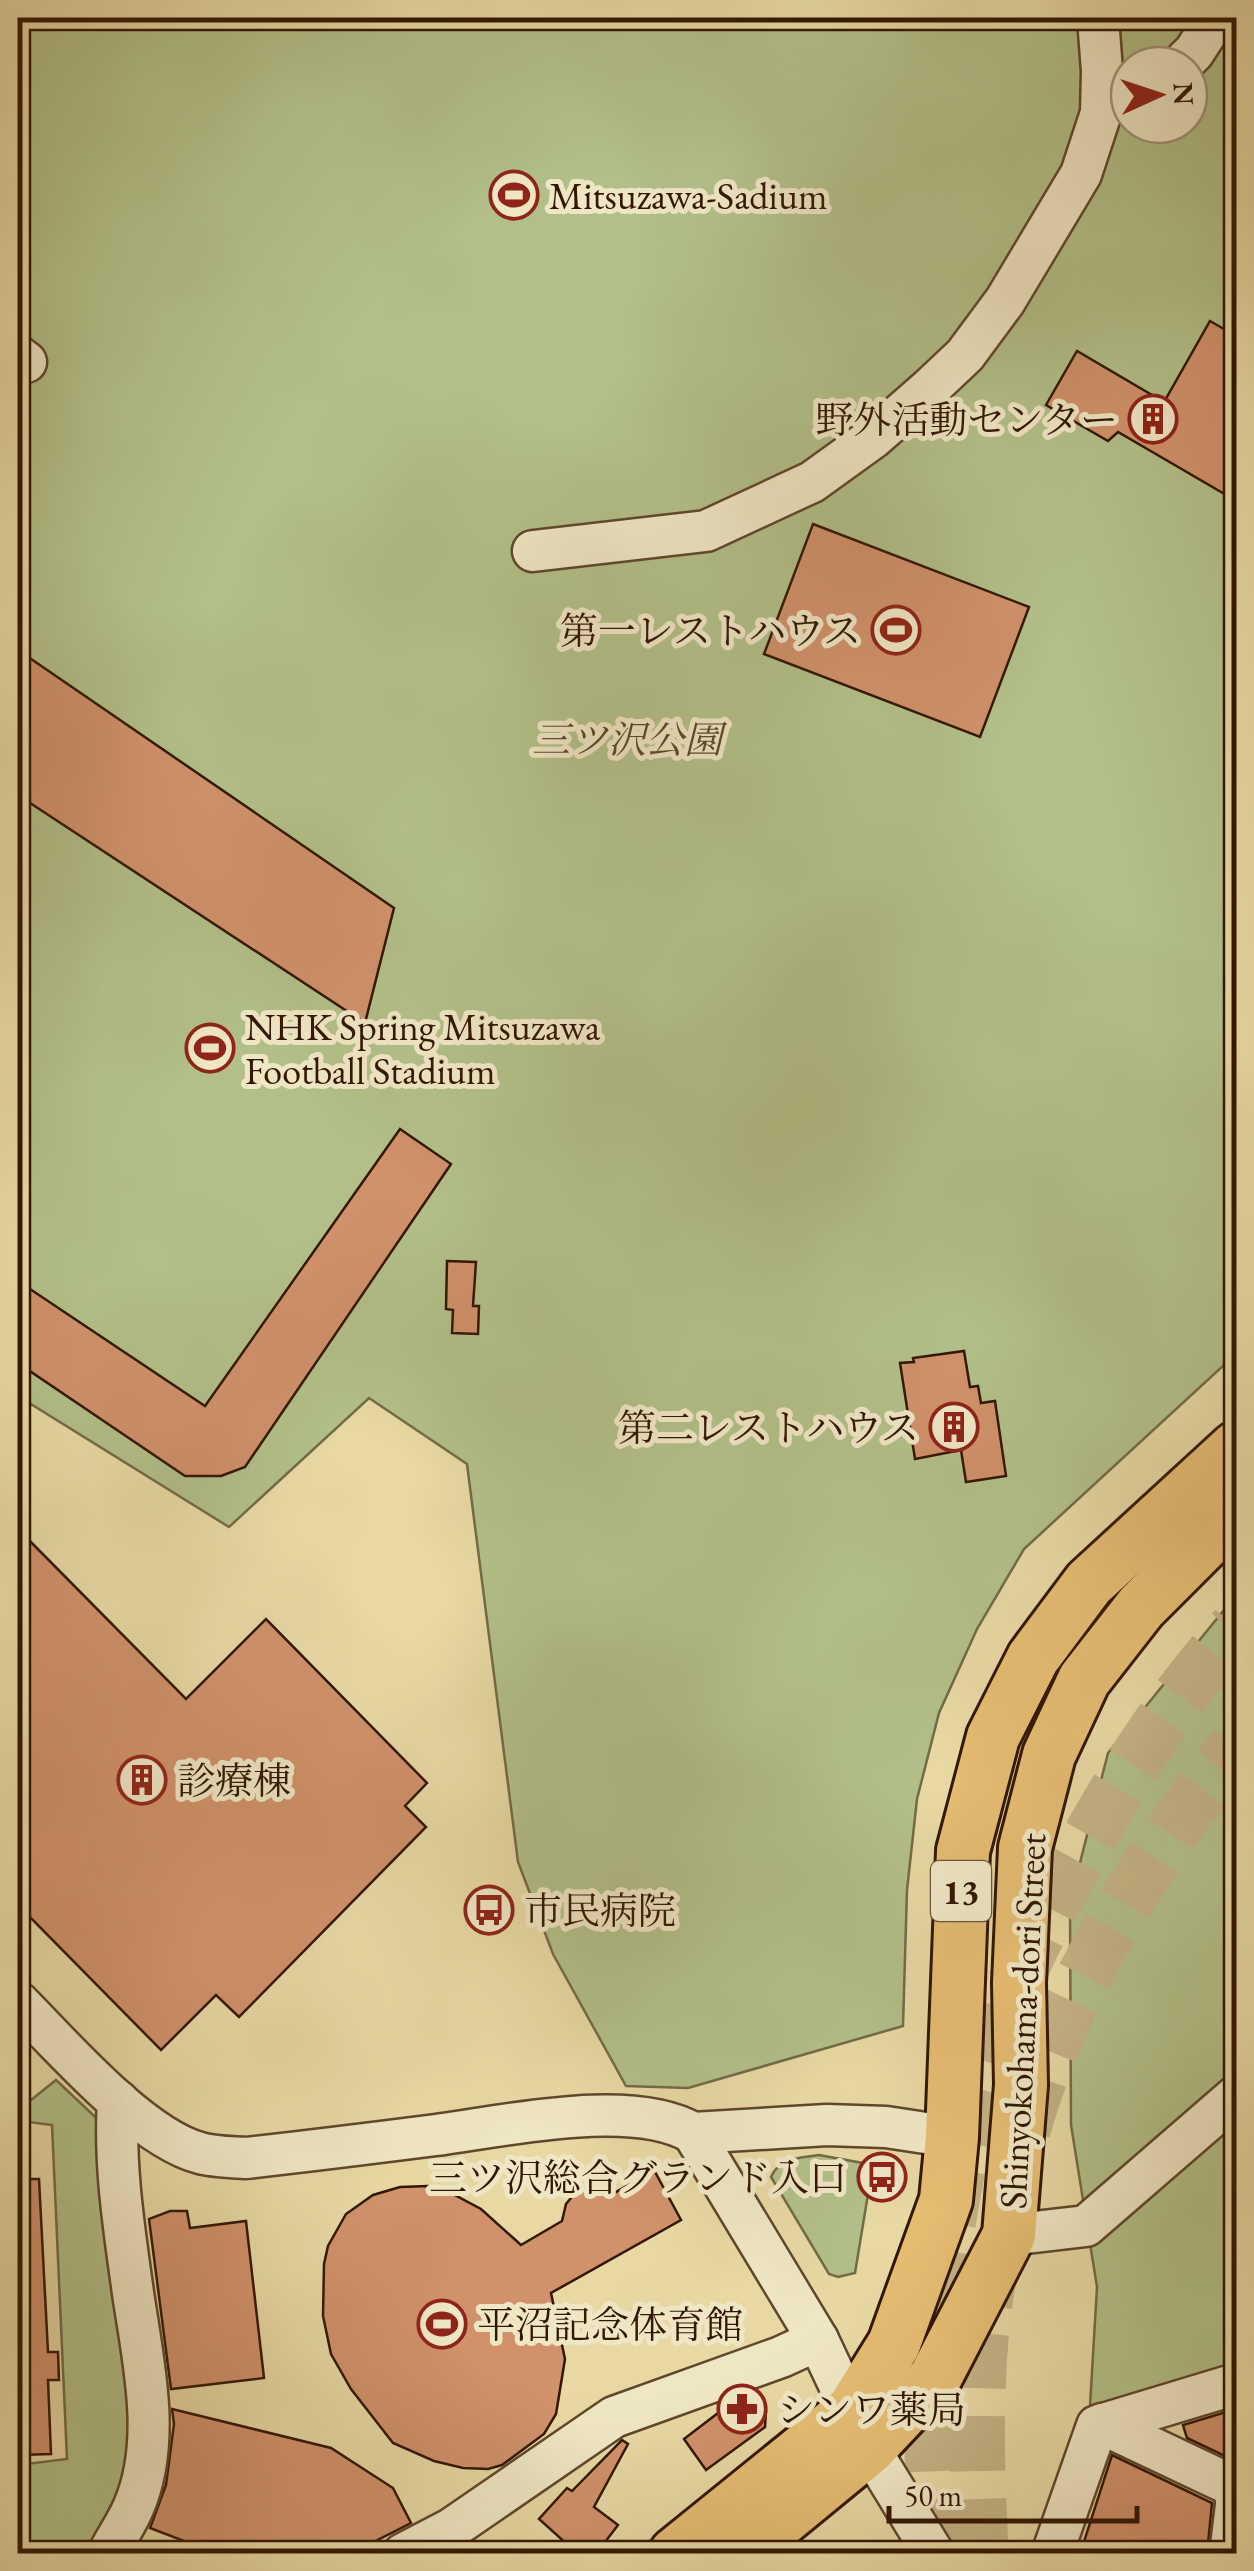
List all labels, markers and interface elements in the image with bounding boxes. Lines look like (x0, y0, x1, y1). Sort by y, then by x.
north arrow (1109, 45, 1209, 145)
text: N (1165, 81, 1203, 106)
sports icon: Mitsuzawa-Sadium (488, 169, 540, 221)
place label: Mitsuzawa-Sadium (549, 171, 828, 220)
building icon: 野外活動センター (1127, 393, 1179, 445)
place label: 野外活動センター (816, 395, 1118, 444)
sports icon: 第一レストハウス (870, 604, 922, 656)
place label: 第一レストハウス (560, 606, 861, 655)
park label: 三ツ沢公園 (532, 715, 728, 764)
place label: NHK Spring Mitsuzawa Football Stadium (245, 1002, 601, 1095)
sports icon: NHK Spring Mitsuzawa Football Stadium (184, 1022, 236, 1074)
building icon: 第二レストハウス (928, 1401, 980, 1453)
place label: 第二レストハウス (618, 1403, 919, 1452)
building icon: 診療棟 (116, 1754, 168, 1806)
place label: 診療棟 (177, 1756, 291, 1805)
street label: Shinyokohama-dori Street (988, 1832, 1056, 2210)
road number: 13 (931, 1861, 991, 1921)
bus stop icon: 市民病院 (463, 1884, 515, 1936)
place label: 市民病院 (524, 1886, 676, 1935)
bus stop icon: 三ツ沢総合グランド入口 (856, 2151, 908, 2203)
place label: 三ツ沢総合グランド入口 (429, 2153, 847, 2202)
sports icon: 平沼記念体育館 (416, 2298, 468, 2350)
place label: 平沼記念体育館 (477, 2300, 743, 2349)
pharmacy icon: シンワ薬局 (716, 2383, 768, 2435)
place label: シンワ薬局 (777, 2385, 966, 2434)
scale bar (889, 2461, 1136, 2523)
text: 50 m (904, 2476, 962, 2515)

